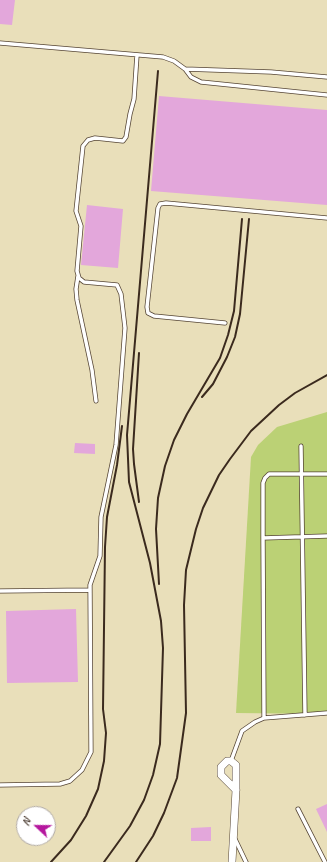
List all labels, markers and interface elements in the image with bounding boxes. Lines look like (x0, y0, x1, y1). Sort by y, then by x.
north arrow (16, 806, 56, 846)
text: N (18, 816, 34, 828)

